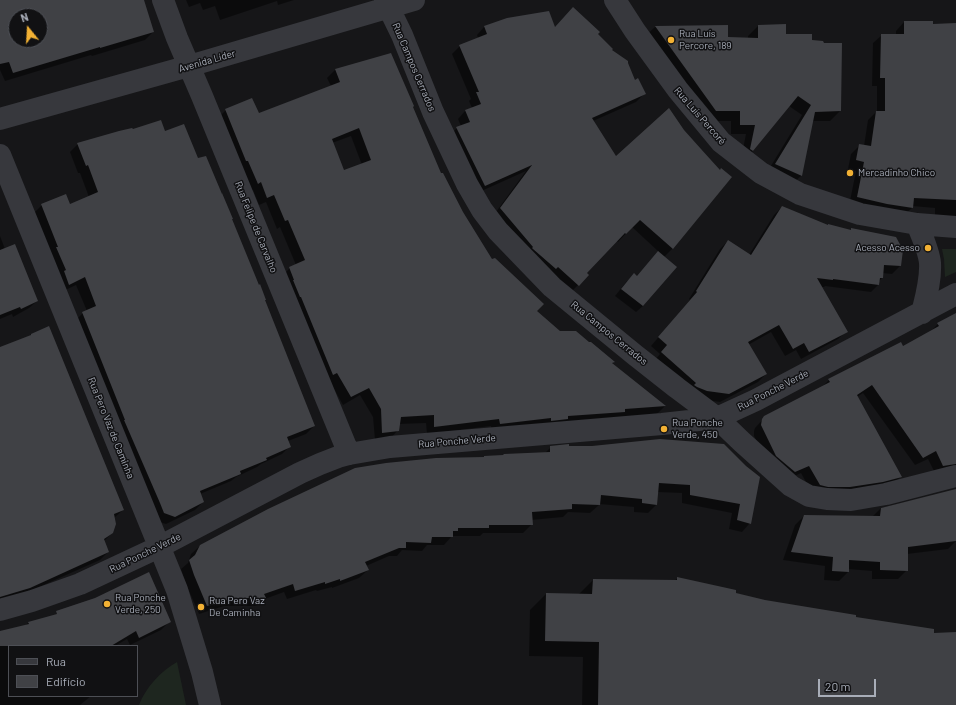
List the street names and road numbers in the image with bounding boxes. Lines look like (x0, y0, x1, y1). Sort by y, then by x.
street label: Rua Campos Cerrados (390, 21, 438, 113)
street label: Avenida Líder (177, 47, 237, 75)
street label: Rua Luís Percoré (672, 85, 728, 147)
street label: Rua Felipe de Carvalho (232, 180, 280, 274)
street label: Rua Campos Cerrados (568, 298, 650, 368)
street label: Rua Ponche Verde (736, 367, 810, 413)
street label: Rua Pero Vaz de Caminha (85, 376, 137, 480)
street label: Rua Ponche Verde (418, 432, 496, 450)
street label: Rua Ponche Verde (107, 530, 183, 576)

